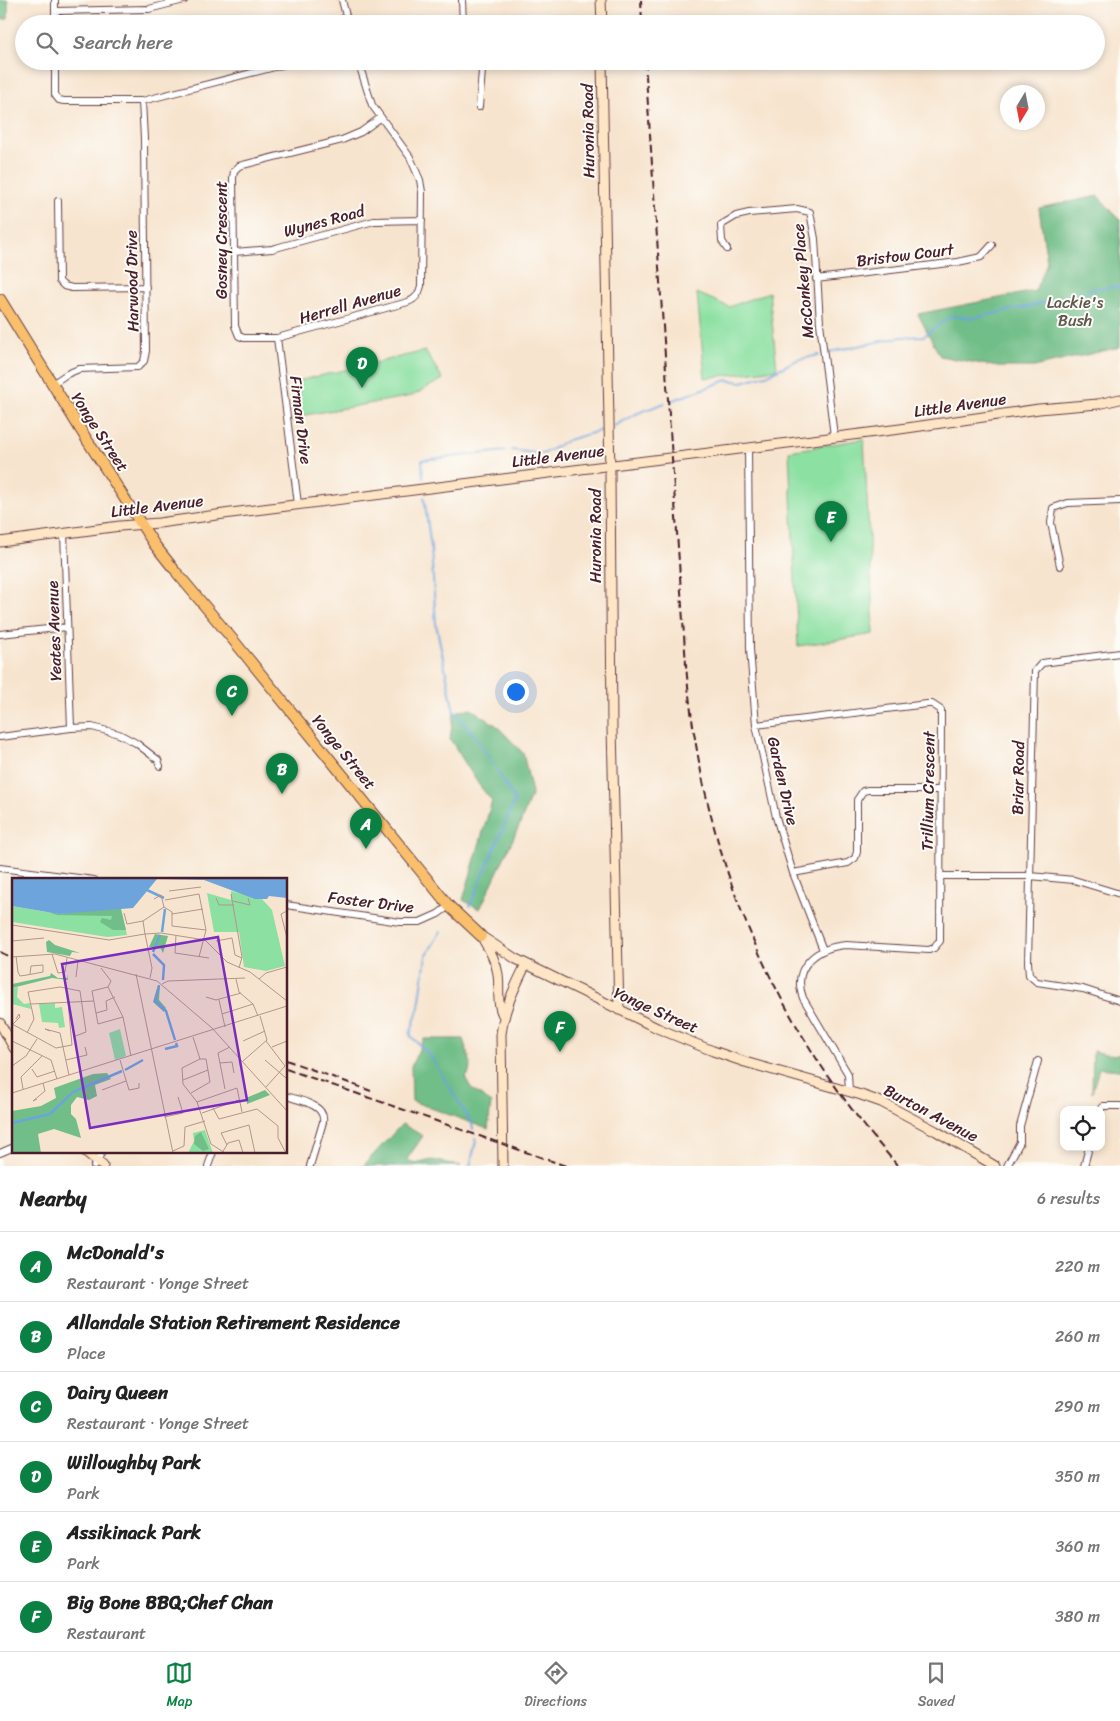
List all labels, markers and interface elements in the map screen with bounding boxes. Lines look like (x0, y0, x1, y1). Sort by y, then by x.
search box (15, 15, 1105, 70)
text: Search here (73, 26, 173, 59)
icon: search (33, 29, 61, 57)
street label: Huronia Road (573, 82, 603, 178)
north arrow (1000, 85, 1045, 130)
street label: Gosney Crescent (207, 181, 236, 299)
street label: Wynes Road (280, 196, 369, 246)
street label: McConkey Place (784, 222, 822, 340)
street label: Harwood Drive (117, 230, 147, 332)
street label: Bristow Court (855, 235, 956, 275)
street label: Herrell Avenue (295, 276, 405, 332)
park label: Lackie's Bush (1047, 288, 1104, 335)
pin: D (346, 347, 378, 388)
street label: Firman Drive (281, 374, 321, 466)
street label: Little Avenue (912, 384, 1008, 426)
street label: Yonge Street (63, 386, 137, 478)
street label: Little Avenue (510, 436, 606, 476)
street label: Little Avenue (109, 486, 205, 526)
street label: Huronia Road (581, 487, 610, 583)
pin: E (815, 501, 847, 542)
street label: Yeates Avenue (38, 580, 70, 682)
pin: C (216, 675, 248, 716)
your location (503, 679, 529, 705)
street label: Yonge Street (304, 708, 384, 796)
street label: Trillium Crescent (912, 730, 944, 851)
street label: Garden Drive (759, 734, 807, 828)
street label: Briar Road (1003, 739, 1033, 815)
pin: B (266, 753, 298, 794)
pin: A (350, 808, 382, 849)
inset map (12, 878, 288, 1154)
street label: Foster Drive (326, 882, 416, 922)
street label: Yonge Street (609, 978, 703, 1042)
pin: F (544, 1011, 576, 1052)
street label: Burton Avenue (878, 1076, 984, 1150)
map controls (1060, 1106, 1105, 1151)
button: locate (1060, 1106, 1105, 1151)
text: Nearby (20, 1180, 86, 1218)
text: 6 results (1037, 1184, 1100, 1213)
text: McDonald's (67, 1236, 164, 1269)
text: A (31, 1252, 41, 1281)
text: 220 m (1055, 1252, 1100, 1281)
text: Restaurant · Yonge Street (67, 1269, 249, 1298)
text: Allandale Station Retirement Residence (67, 1306, 400, 1339)
text: B (31, 1322, 41, 1351)
text: 260 m (1055, 1322, 1100, 1351)
text: Place (67, 1339, 106, 1368)
text: Dairy Queen (67, 1376, 168, 1409)
text: C (31, 1392, 41, 1421)
text: 290 m (1054, 1392, 1100, 1421)
text: Restaurant · Yonge Street (67, 1409, 249, 1438)
text: Willoughby Park (67, 1446, 201, 1479)
text: D (31, 1462, 41, 1491)
text: 350 m (1055, 1462, 1100, 1491)
text: Park (67, 1479, 100, 1508)
text: Assikinack Park (67, 1516, 201, 1549)
text: E (32, 1532, 40, 1561)
text: 360 m (1056, 1532, 1100, 1561)
text: Park (67, 1549, 100, 1578)
text: Big Bone BBQ;Chef Chan (67, 1586, 273, 1619)
text: F (32, 1602, 40, 1631)
text: 380 m (1055, 1602, 1100, 1631)
text: Restaurant (67, 1619, 146, 1648)
tab: Map (165, 1659, 193, 1714)
tab: Directions (524, 1659, 587, 1714)
tab: Saved (918, 1659, 955, 1714)

